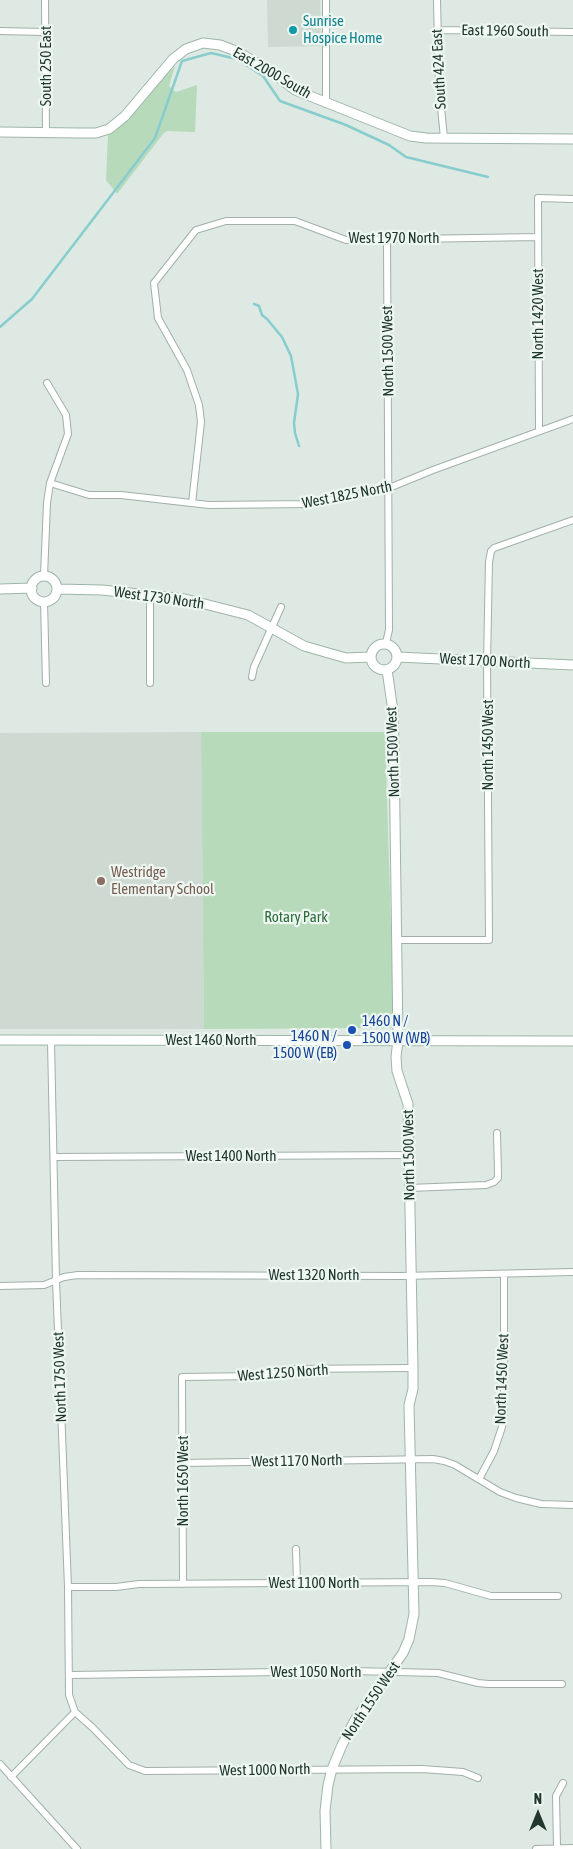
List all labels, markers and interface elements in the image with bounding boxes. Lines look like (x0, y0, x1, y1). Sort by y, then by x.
place label: Sunrise Hospice Home (303, 12, 382, 47)
street label: East 1960 South (461, 21, 549, 41)
marker: Sunrise Hospice Home (287, 24, 299, 36)
street label: South 250 East (37, 26, 55, 106)
street label: South 424 East (428, 28, 450, 110)
street label: East 2000 South (230, 43, 314, 103)
street label: West 1970 North (349, 229, 439, 247)
street label: North 1420 West (529, 269, 547, 359)
street label: North 1500 West (378, 305, 398, 397)
street label: West 1825 North (301, 477, 393, 513)
street label: West 1730 North (113, 583, 205, 613)
street label: West 1700 North (439, 650, 531, 672)
street label: North 1450 West (479, 700, 497, 790)
street label: North 1500 West (382, 706, 404, 798)
place label: Westridge Elementary School (111, 863, 214, 898)
marker: Westridge Elementary School (95, 875, 107, 887)
park label: Rotary Park (264, 908, 328, 926)
place label: 1460 N / 1500 W (WB) (362, 1012, 430, 1047)
marker: 1460 N / 1500 W (WB) (346, 1024, 358, 1036)
place label: 1460 N / 1500 W (EB) (273, 1027, 337, 1062)
street label: West 1460 North (166, 1031, 256, 1049)
marker: 1460 N / 1500 W (EB) (341, 1039, 353, 1051)
street label: North 1500 West (399, 1109, 419, 1201)
street label: West 1400 North (186, 1147, 276, 1165)
street label: West 1320 North (269, 1266, 359, 1284)
street label: North 1750 West (49, 1331, 71, 1423)
street label: North 1450 West (491, 1333, 513, 1425)
street label: West 1250 North (237, 1361, 329, 1385)
street label: North 1650 West (174, 1436, 192, 1526)
street label: West 1170 North (251, 1451, 343, 1471)
street label: West 1100 North (269, 1574, 359, 1592)
street label: North 1550 West (338, 1658, 404, 1744)
street label: West 1050 North (271, 1663, 361, 1681)
street label: West 1000 North (219, 1760, 311, 1780)
north arrow (513, 1789, 563, 1839)
text: N (534, 1791, 542, 1807)

